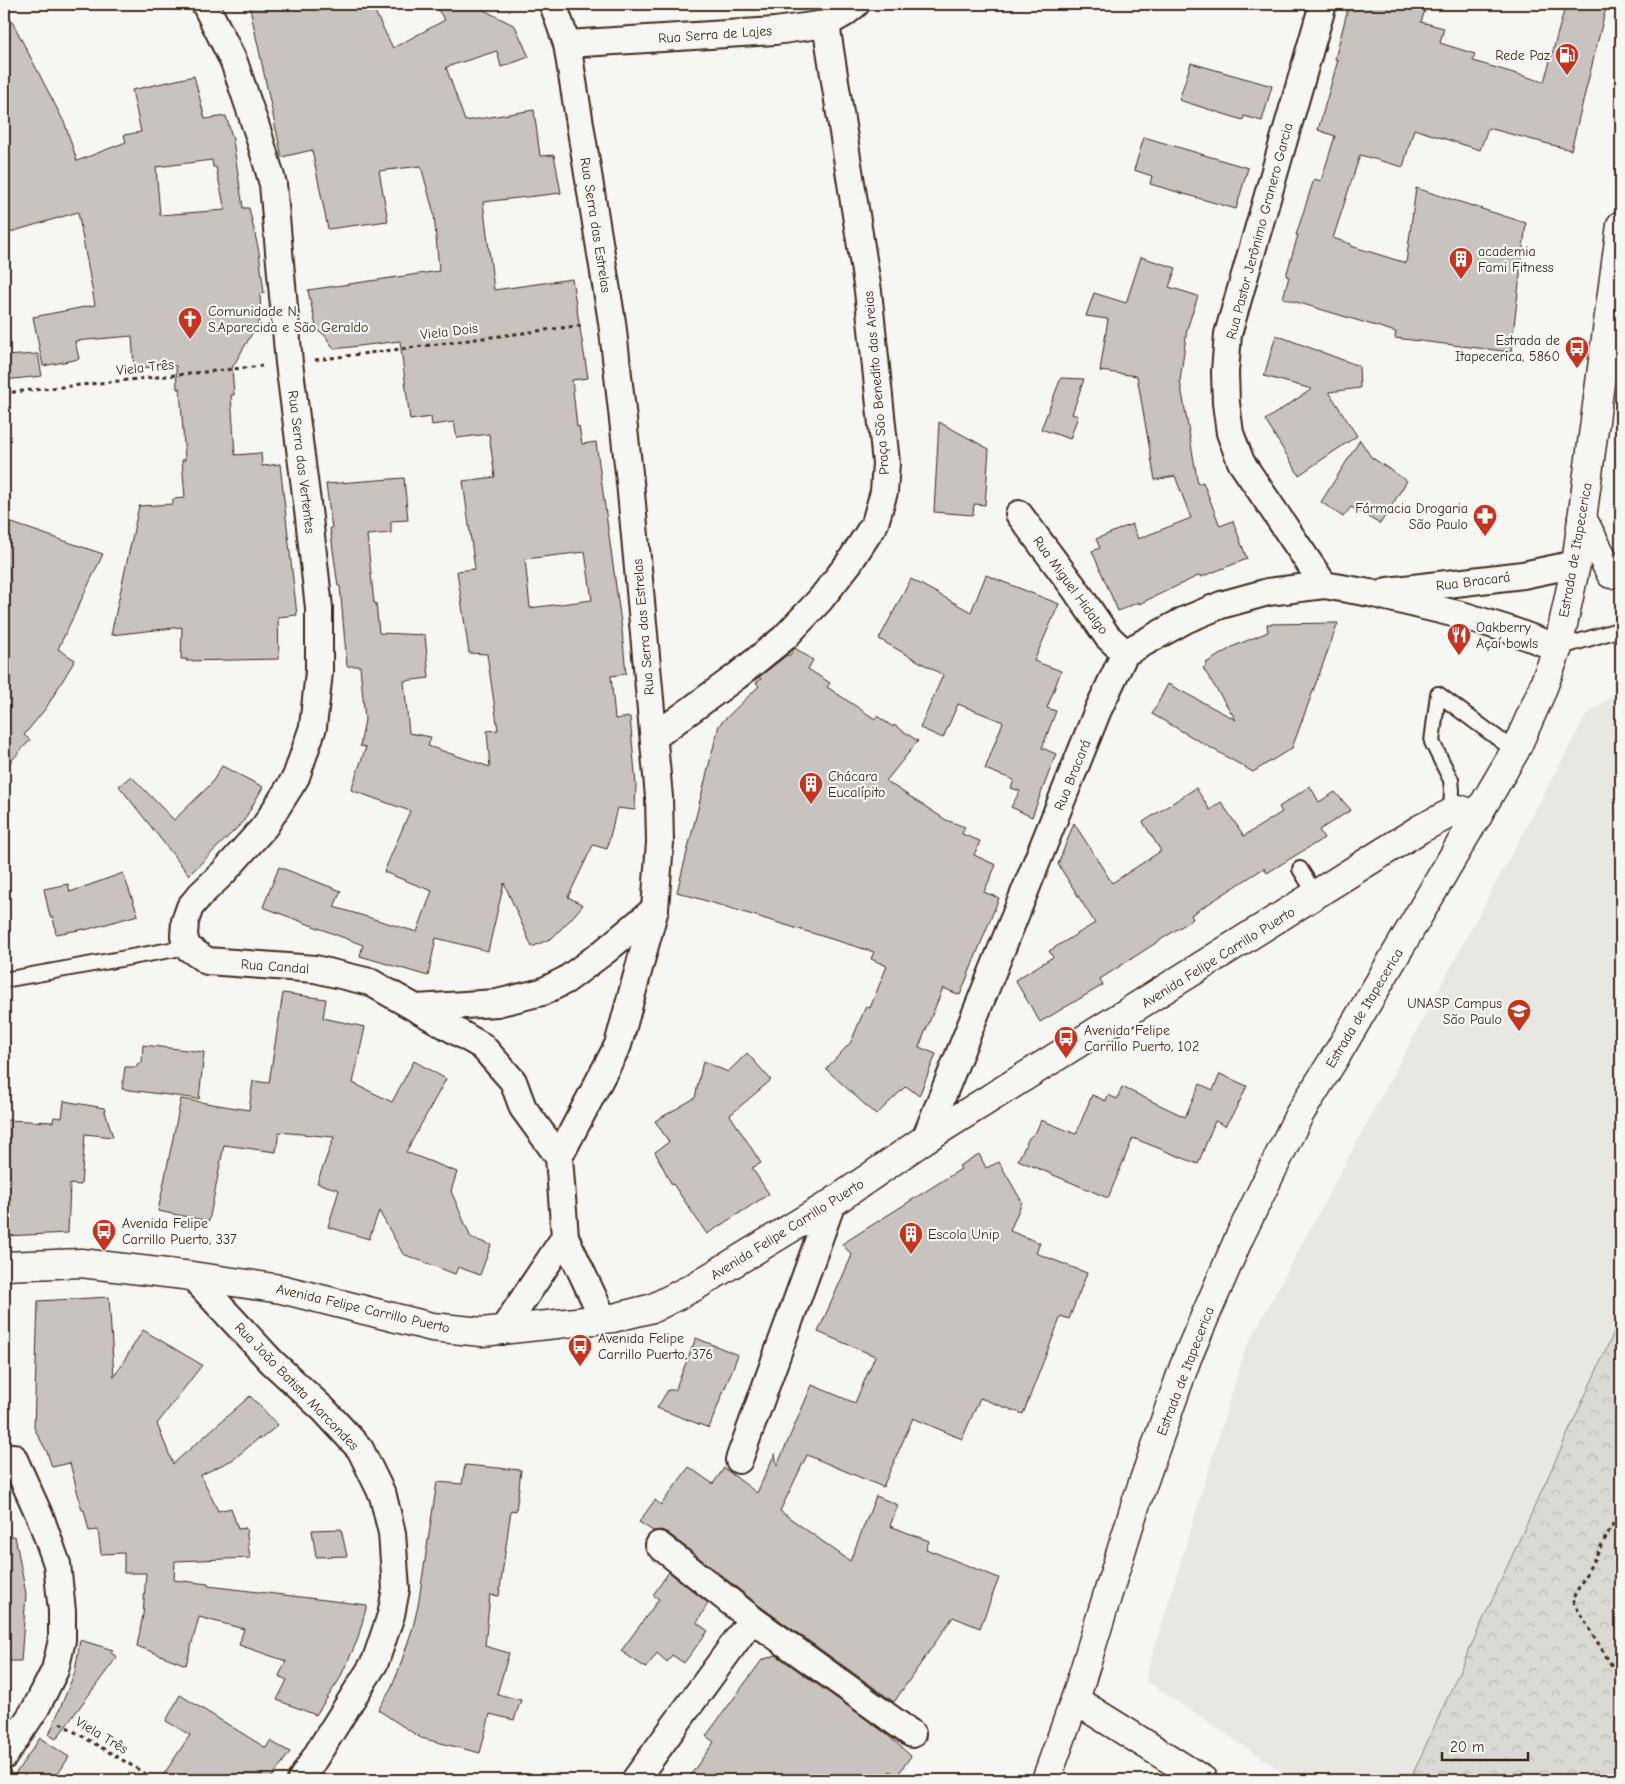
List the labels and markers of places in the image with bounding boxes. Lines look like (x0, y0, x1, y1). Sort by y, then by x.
fuel station icon: Rede Paz (1554, 42, 1580, 76)
place label: Rede Paz (1495, 47, 1550, 64)
place label: academia Fami Fitness (1478, 243, 1554, 276)
building icon: academia Fami Fitness (1448, 246, 1474, 280)
place label: Comunidade N. S.Aparecida e São Geraldo (208, 303, 368, 336)
church icon: Comunidade N. S.Aparecida e São Geraldo (177, 306, 203, 340)
place label: Estrada de Itapecerica, 5860 (1455, 332, 1560, 365)
bus stop icon: Estrada de Itapecerica, 5860 (1564, 335, 1590, 369)
place label: Fármacia Drogaria São Paulo (1355, 500, 1468, 533)
pharmacy icon: Fármacia Drogaria São Paulo (1472, 503, 1498, 537)
place label: Oakberry Açaí bowls (1476, 619, 1538, 652)
restaurant icon: Oakberry Açaí bowls (1446, 622, 1472, 656)
place label: Chácara Eucalípito (828, 768, 885, 801)
building icon: Chácara Eucalípito (798, 771, 824, 805)
place label: UNASP Campus São Paulo (1407, 995, 1502, 1028)
school or university icon: UNASP Campus São Paulo (1506, 998, 1532, 1032)
place label: Avenida Felipe Carrillo Puerto, 102 (1084, 1022, 1199, 1055)
bus stop icon: Avenida Felipe Carrillo Puerto, 102 (1053, 1025, 1079, 1059)
place label: Avenida Felipe Carrillo Puerto, 337 (122, 1215, 237, 1248)
bus stop icon: Avenida Felipe Carrillo Puerto, 337 (91, 1218, 117, 1252)
building icon: Escola Unip (898, 1221, 924, 1255)
place label: Escola Unip (928, 1226, 999, 1243)
place label: Avenida Felipe Carrillo Puerto, 376 (598, 1330, 713, 1363)
bus stop icon: Avenida Felipe Carrillo Puerto, 376 (567, 1333, 593, 1367)

